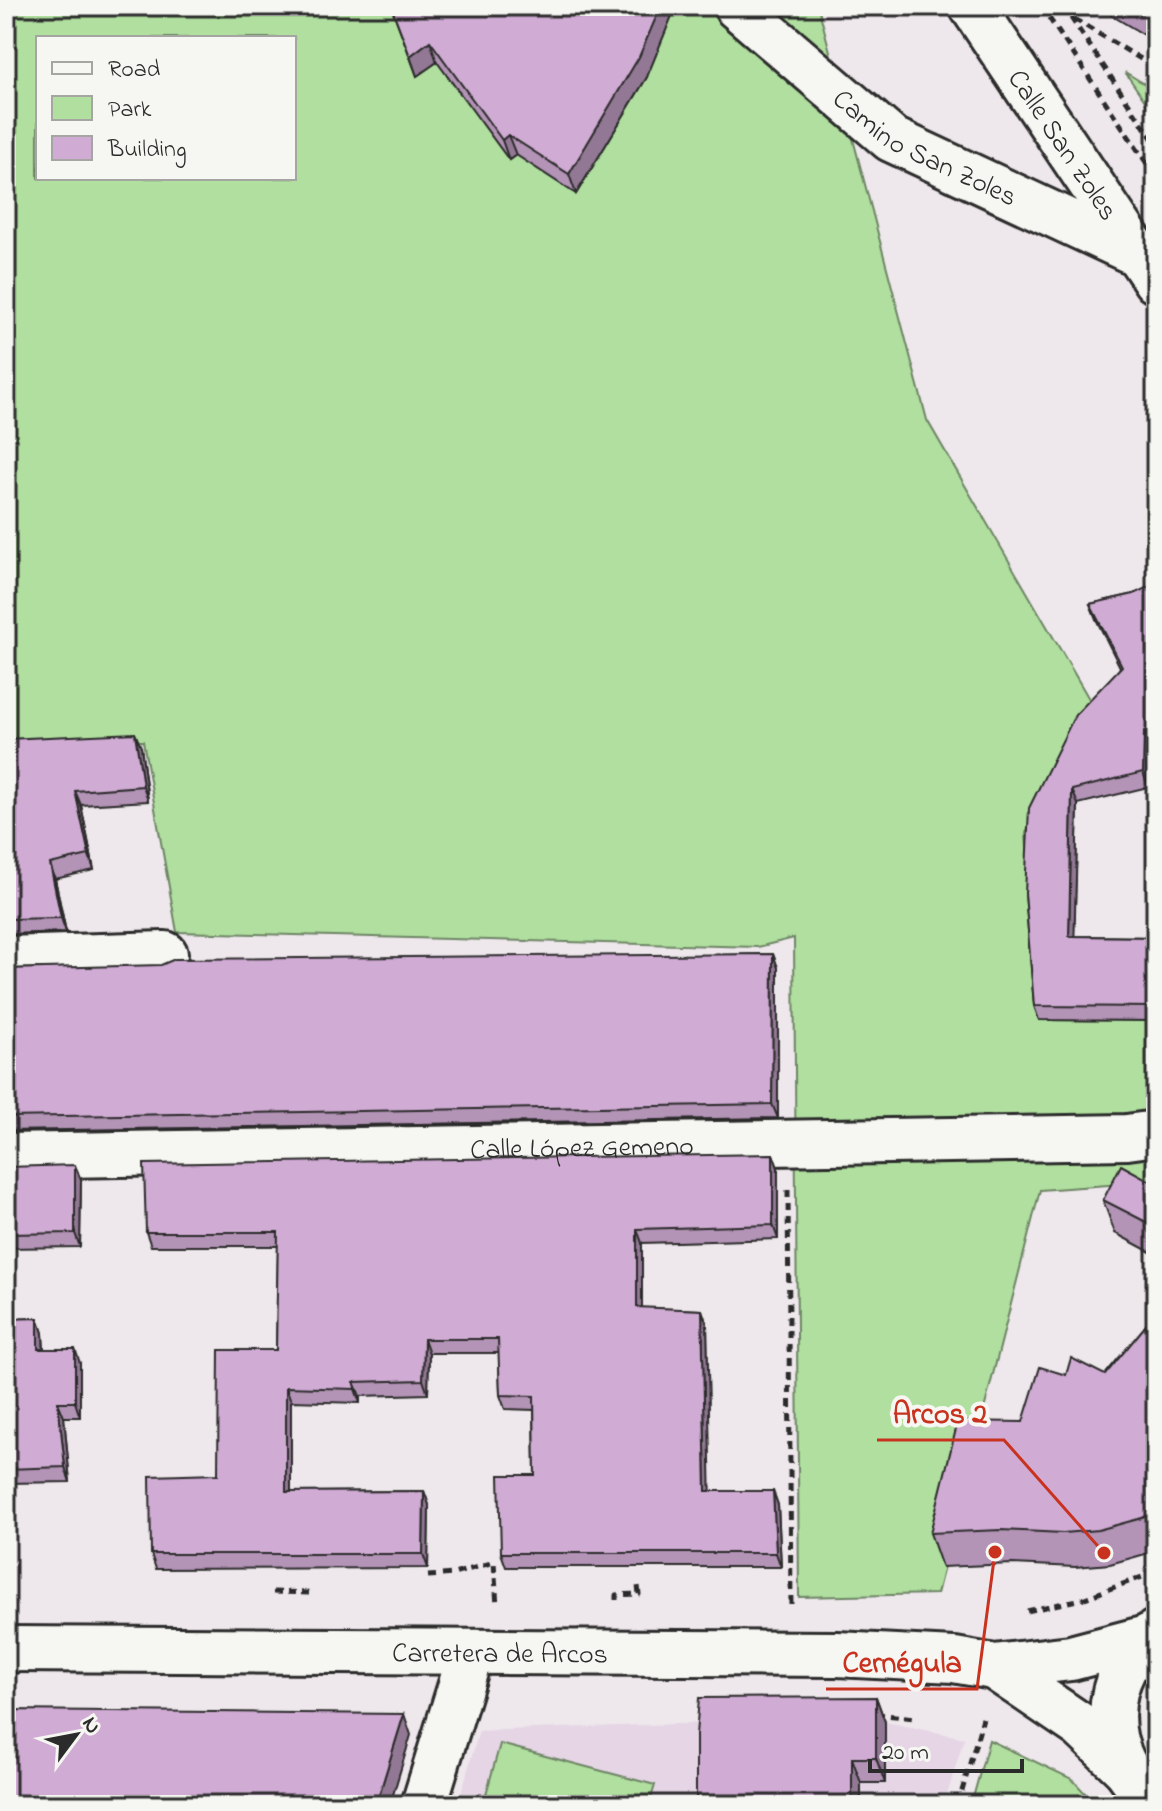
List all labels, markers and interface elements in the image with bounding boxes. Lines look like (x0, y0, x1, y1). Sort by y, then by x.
legend (36, 36, 296, 180)
text: Road (108, 53, 161, 88)
street label: Calle San Zoles (996, 62, 1127, 230)
street label: Camino San Zoles (822, 80, 1023, 219)
text: Park (108, 93, 152, 128)
text: Building (107, 133, 187, 168)
street label: Calle López Gemeno (470, 1127, 694, 1172)
callout: Arcos 2 (877, 1386, 1004, 1440)
text: Arcos 2 (893, 1394, 987, 1438)
street label: Carretera de Arcos (392, 1634, 608, 1677)
callout: Cernégula (826, 1635, 977, 1689)
text: Cernégula (842, 1643, 962, 1688)
north arrow (36, 1695, 116, 1775)
text: N (73, 1711, 108, 1741)
scale bar (870, 1723, 1022, 1773)
text: 20 m (882, 1736, 929, 1771)

